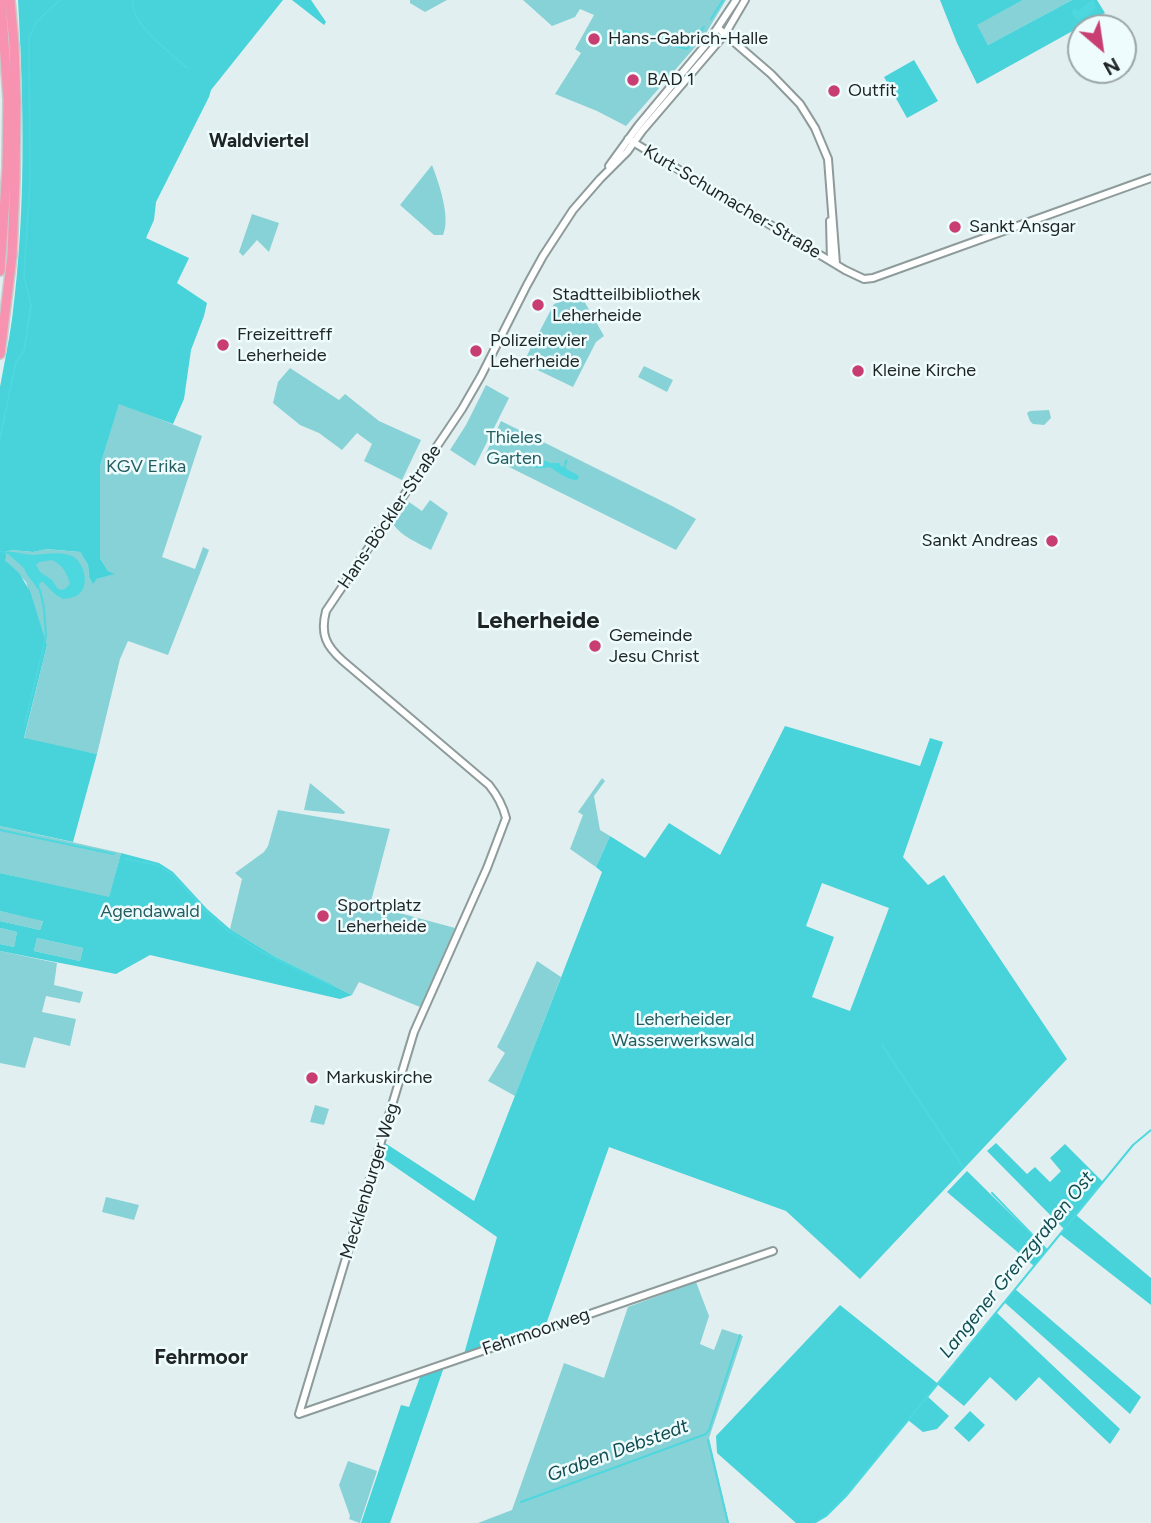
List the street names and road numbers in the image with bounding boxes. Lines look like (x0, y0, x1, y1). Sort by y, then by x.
street label: Kurt-Schumacher-Straße (639, 140, 825, 264)
street label: Hans-Böckler-Straße (334, 441, 446, 593)
street label: Mecklenburger Weg (336, 1100, 404, 1262)
street label: Fehrmoorweg (479, 1304, 593, 1360)

